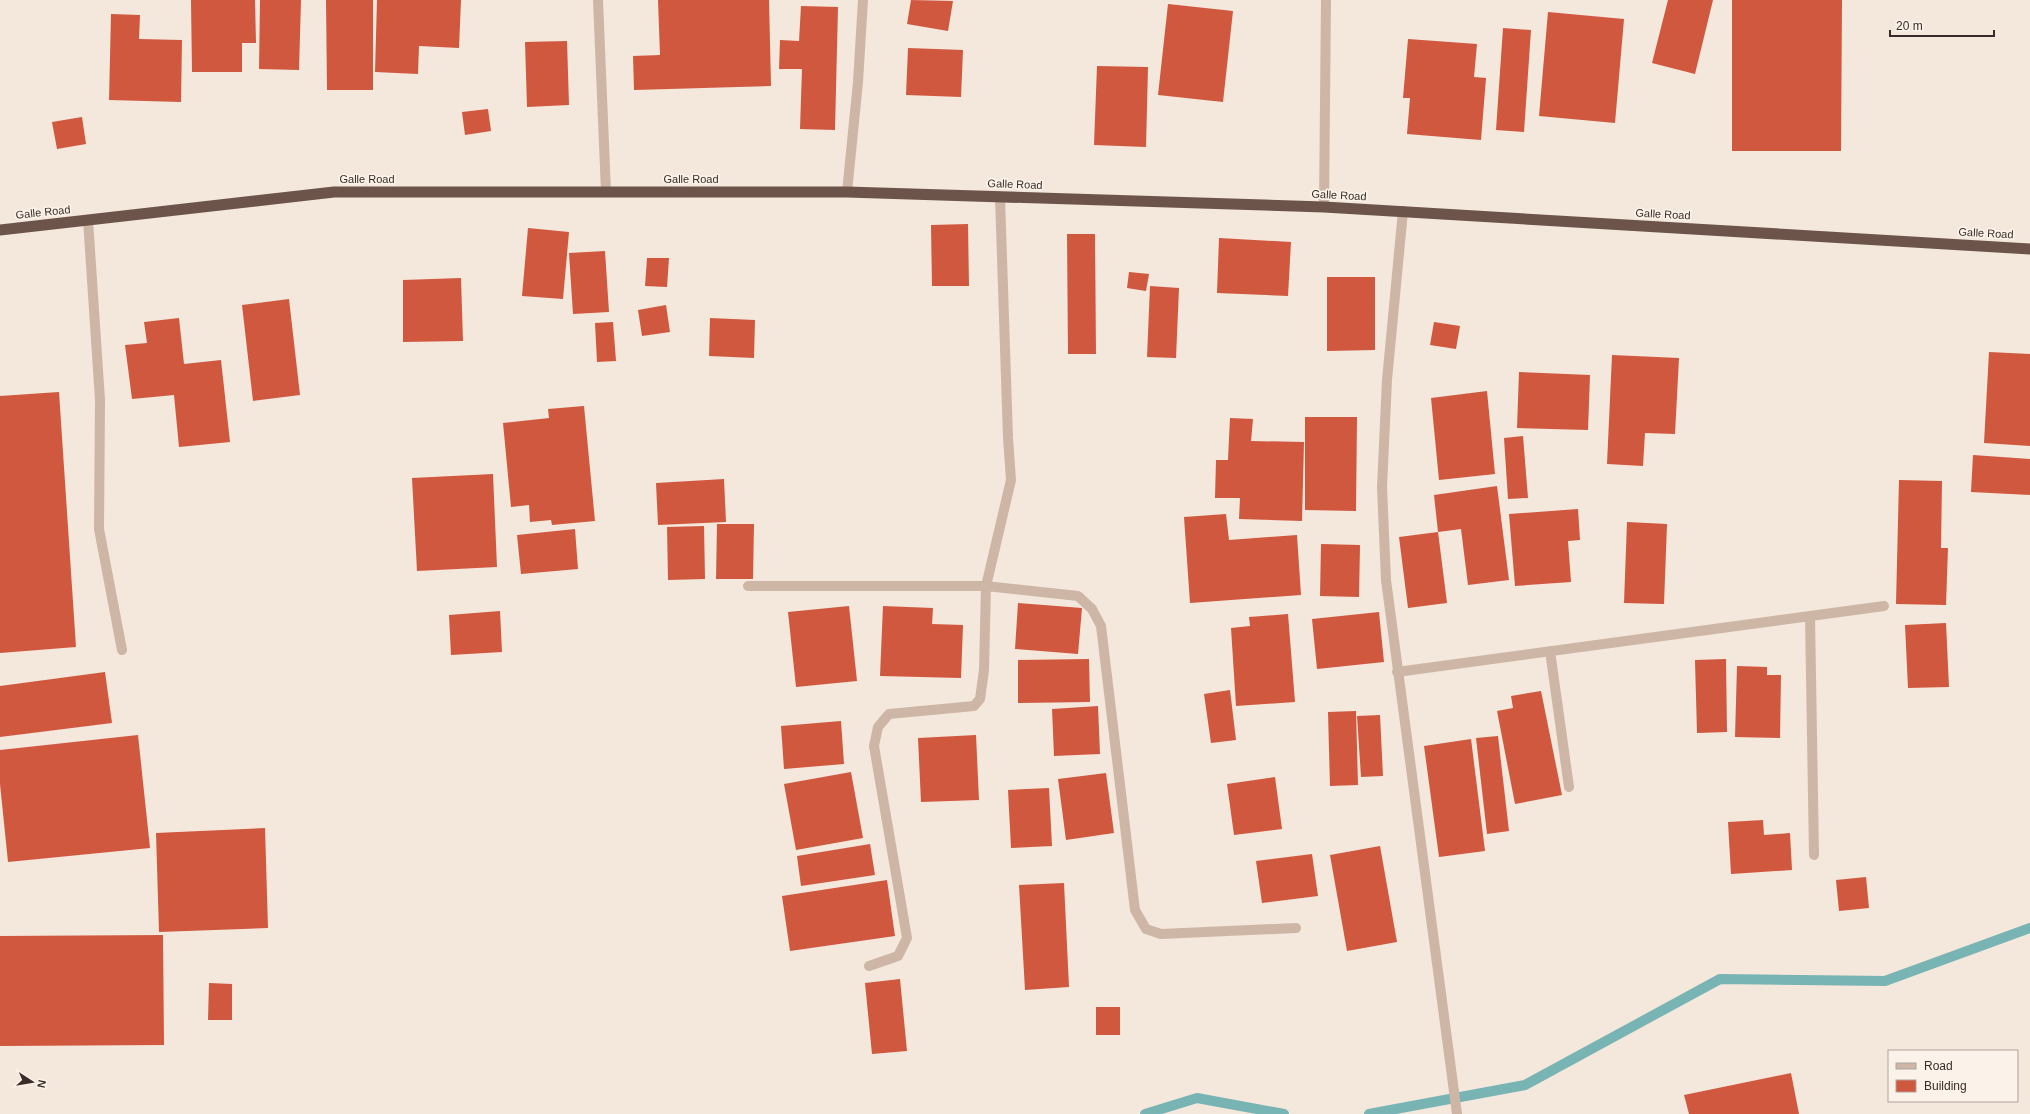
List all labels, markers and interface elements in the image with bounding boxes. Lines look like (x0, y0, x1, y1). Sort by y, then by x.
scale bar (1890, 12, 1994, 38)
text: 20 m (1896, 19, 1923, 33)
street label: Galle Road (339, 173, 395, 185)
street label: Galle Road (663, 173, 719, 185)
street label: Galle Road (987, 177, 1043, 191)
street label: Galle Road (1311, 188, 1367, 202)
street label: Galle Road (15, 203, 71, 221)
street label: Galle Road (1635, 207, 1691, 221)
street label: Galle Road (1958, 226, 2014, 240)
legend (1888, 1050, 2018, 1102)
text: Road (1924, 1059, 1953, 1073)
north arrow (12, 1062, 52, 1102)
text: N (35, 1079, 48, 1089)
text: Building (1924, 1079, 1967, 1093)

